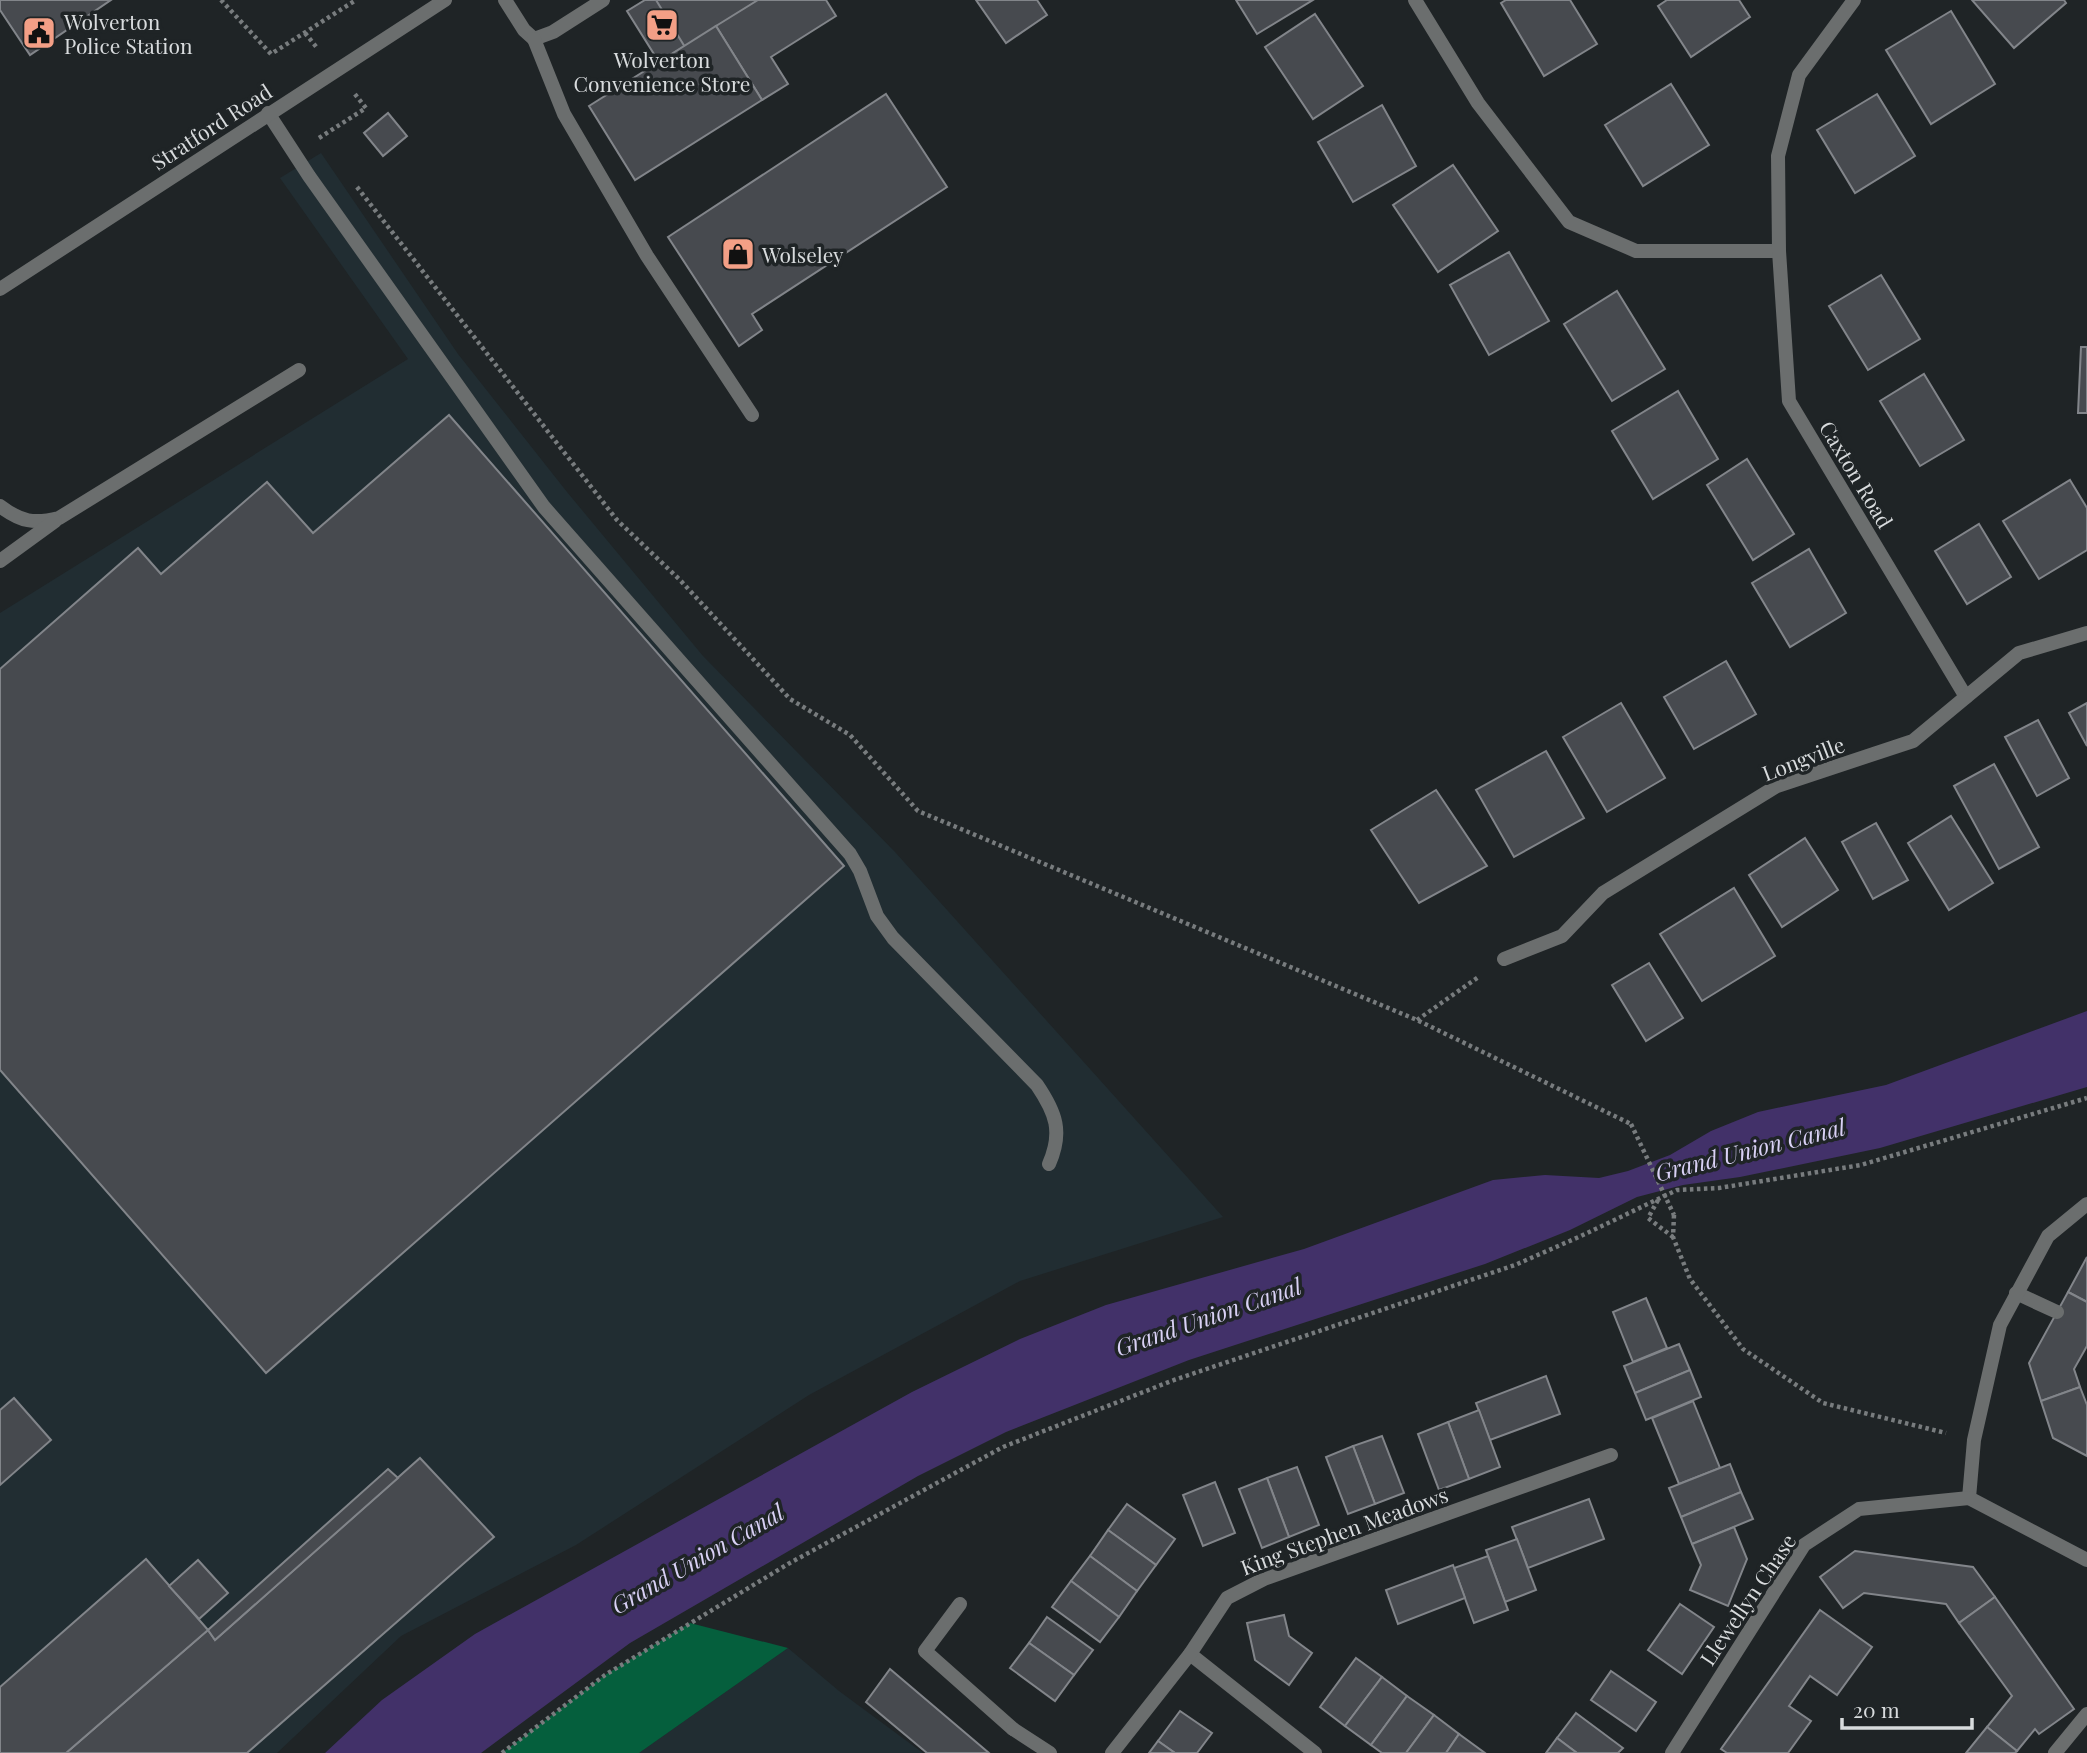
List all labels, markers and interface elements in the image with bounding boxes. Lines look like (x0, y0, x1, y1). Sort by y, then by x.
supermarket icon: Wolverton Convenience Store (643, 6, 681, 44)
place label: Wolverton Police Station (63, 7, 193, 59)
public building icon: Wolverton Police Station (20, 14, 58, 52)
place label: Wolverton Convenience Store (574, 45, 750, 97)
street label: Stratford Road (145, 77, 277, 175)
shop icon: Wolseley (719, 235, 757, 273)
place label: Wolseley (761, 240, 844, 268)
street label: Caxton Road (1814, 415, 1900, 533)
street label: Longville (1758, 730, 1848, 786)
water label: Grand Union Canal (1652, 1110, 1850, 1188)
water label: Grand Union Canal (1111, 1269, 1307, 1362)
street label: King Stephen Meadows (1236, 1479, 1452, 1581)
water label: Grand Union Canal (605, 1495, 790, 1620)
street label: Llewellyn Chase (1693, 1528, 1801, 1670)
scale bar (1842, 1686, 1972, 1730)
text: 20 m (1853, 1695, 1900, 1723)

